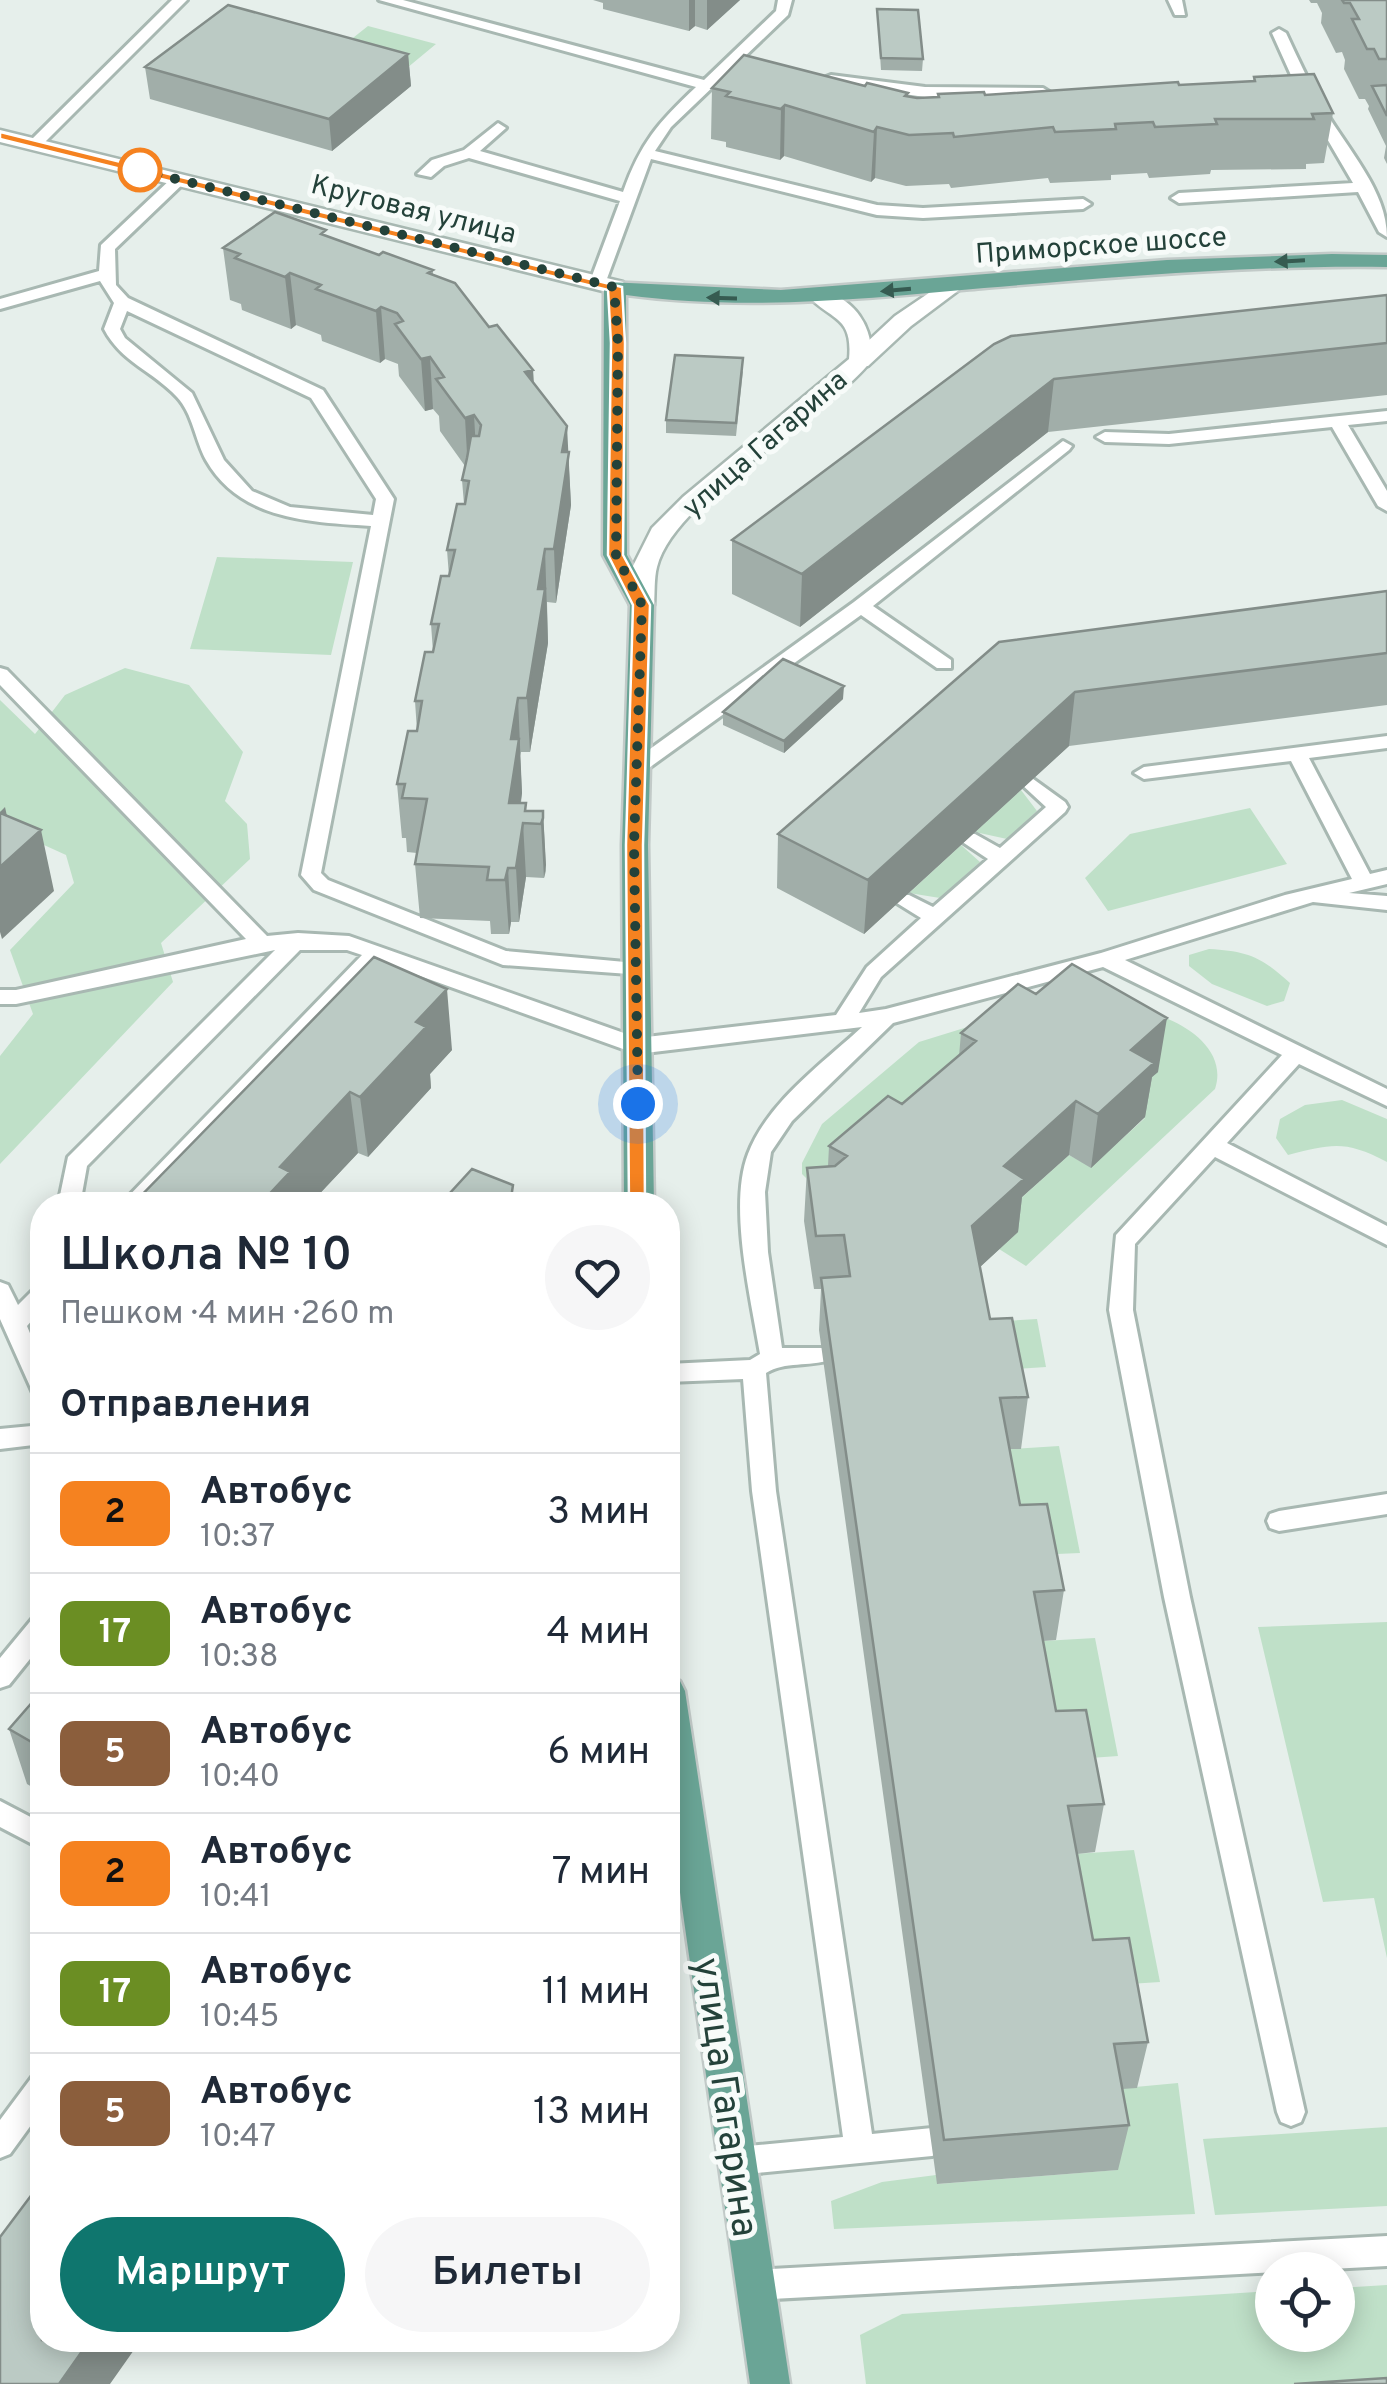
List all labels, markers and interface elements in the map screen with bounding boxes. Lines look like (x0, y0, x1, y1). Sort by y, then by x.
unlabelled marker (119, 149, 161, 191)
street label: Круговая улица (307, 168, 520, 254)
street label: Приморское шоссе (974, 220, 1228, 274)
one-way arrow (1273, 253, 1305, 269)
one-way arrow (879, 282, 911, 298)
one-way arrow (705, 290, 737, 306)
street label: улица Гагарина (676, 364, 856, 527)
your location (613, 1079, 663, 1129)
button: heart (545, 1225, 650, 1330)
text: Школа № 10 (60, 1227, 352, 1287)
text: Пешком · 4 мин · 260 m (60, 1295, 394, 1335)
text: Отправления (60, 1382, 311, 1431)
text: Автобус (200, 1469, 353, 1518)
text: 3 мин (547, 1489, 650, 1538)
text: 2 (104, 1491, 126, 1535)
text: 10:37 (200, 1518, 275, 1558)
text: Автобус (200, 1589, 353, 1638)
text: 4 мин (547, 1609, 650, 1658)
text: 17 (99, 1611, 131, 1655)
text: 10:38 (200, 1638, 279, 1678)
text: Автобус (200, 1709, 353, 1758)
text: 6 мин (547, 1729, 650, 1778)
text: 5 (104, 1731, 126, 1775)
text: 10:40 (200, 1758, 280, 1798)
text: Автобус (200, 1829, 353, 1878)
text: 7 мин (552, 1849, 650, 1898)
text: 2 (104, 1851, 126, 1895)
text: 10:41 (200, 1878, 272, 1918)
text: Автобус (200, 1949, 353, 1998)
street label: улица Гагарина (680, 1955, 767, 2240)
text: 11 мин (542, 1969, 650, 2018)
text: 17 (99, 1971, 131, 2015)
text: 10:45 (200, 1998, 279, 2038)
text: Автобус (200, 2069, 353, 2118)
text: 13 мин (533, 2089, 650, 2138)
text: 5 (104, 2091, 126, 2135)
text: 10:47 (200, 2118, 276, 2158)
button: Маршрут (60, 2217, 345, 2332)
button: Билеты (365, 2217, 650, 2332)
map controls (1255, 2252, 1355, 2352)
button: locate (1255, 2252, 1355, 2352)

